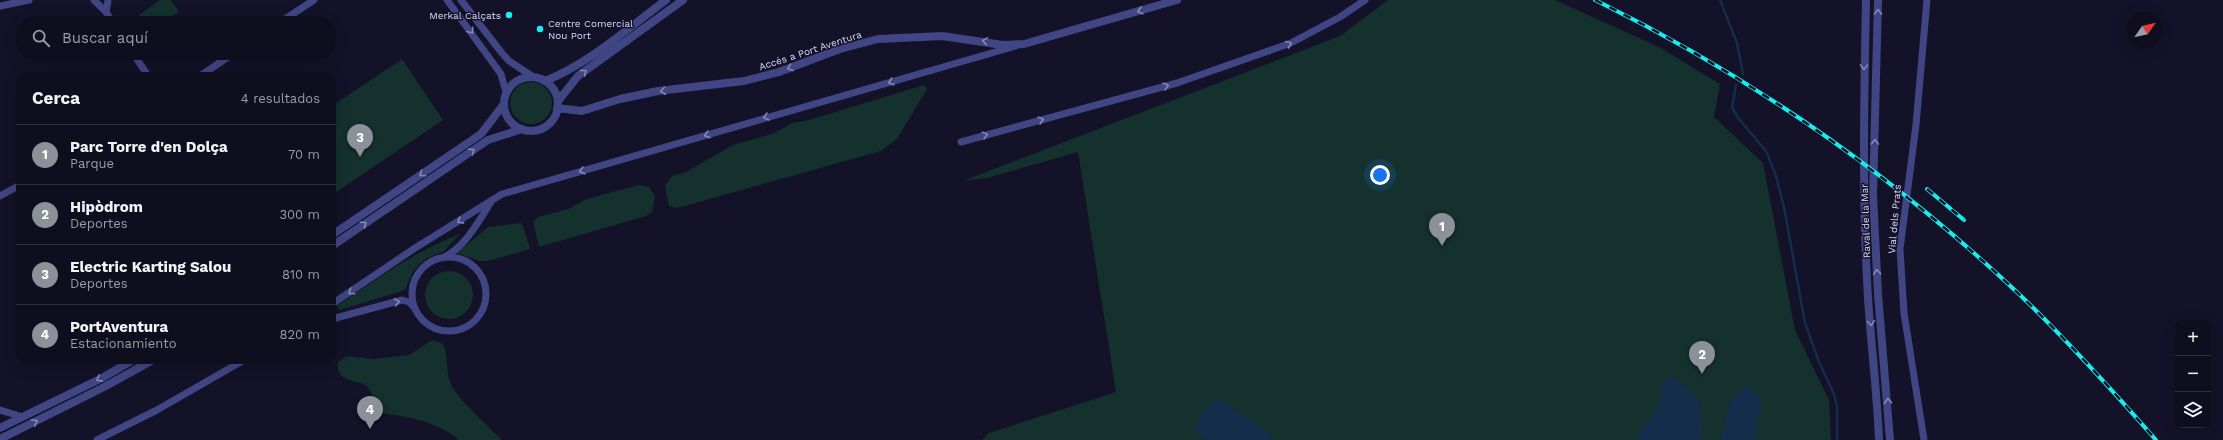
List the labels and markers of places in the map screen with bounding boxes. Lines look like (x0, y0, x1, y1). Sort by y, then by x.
place label: Merkal Calçats (429, 10, 501, 21)
marker: Merkal Calçats (504, 10, 514, 20)
place label: Centre Comercial Nou Port (548, 18, 633, 41)
marker: Centre Comercial Nou Port (535, 24, 545, 34)
pin: 3 (347, 124, 373, 157)
pin: 1 (1429, 213, 1455, 246)
pin: 2 (1689, 341, 1715, 374)
pin: 4 (357, 396, 383, 429)

